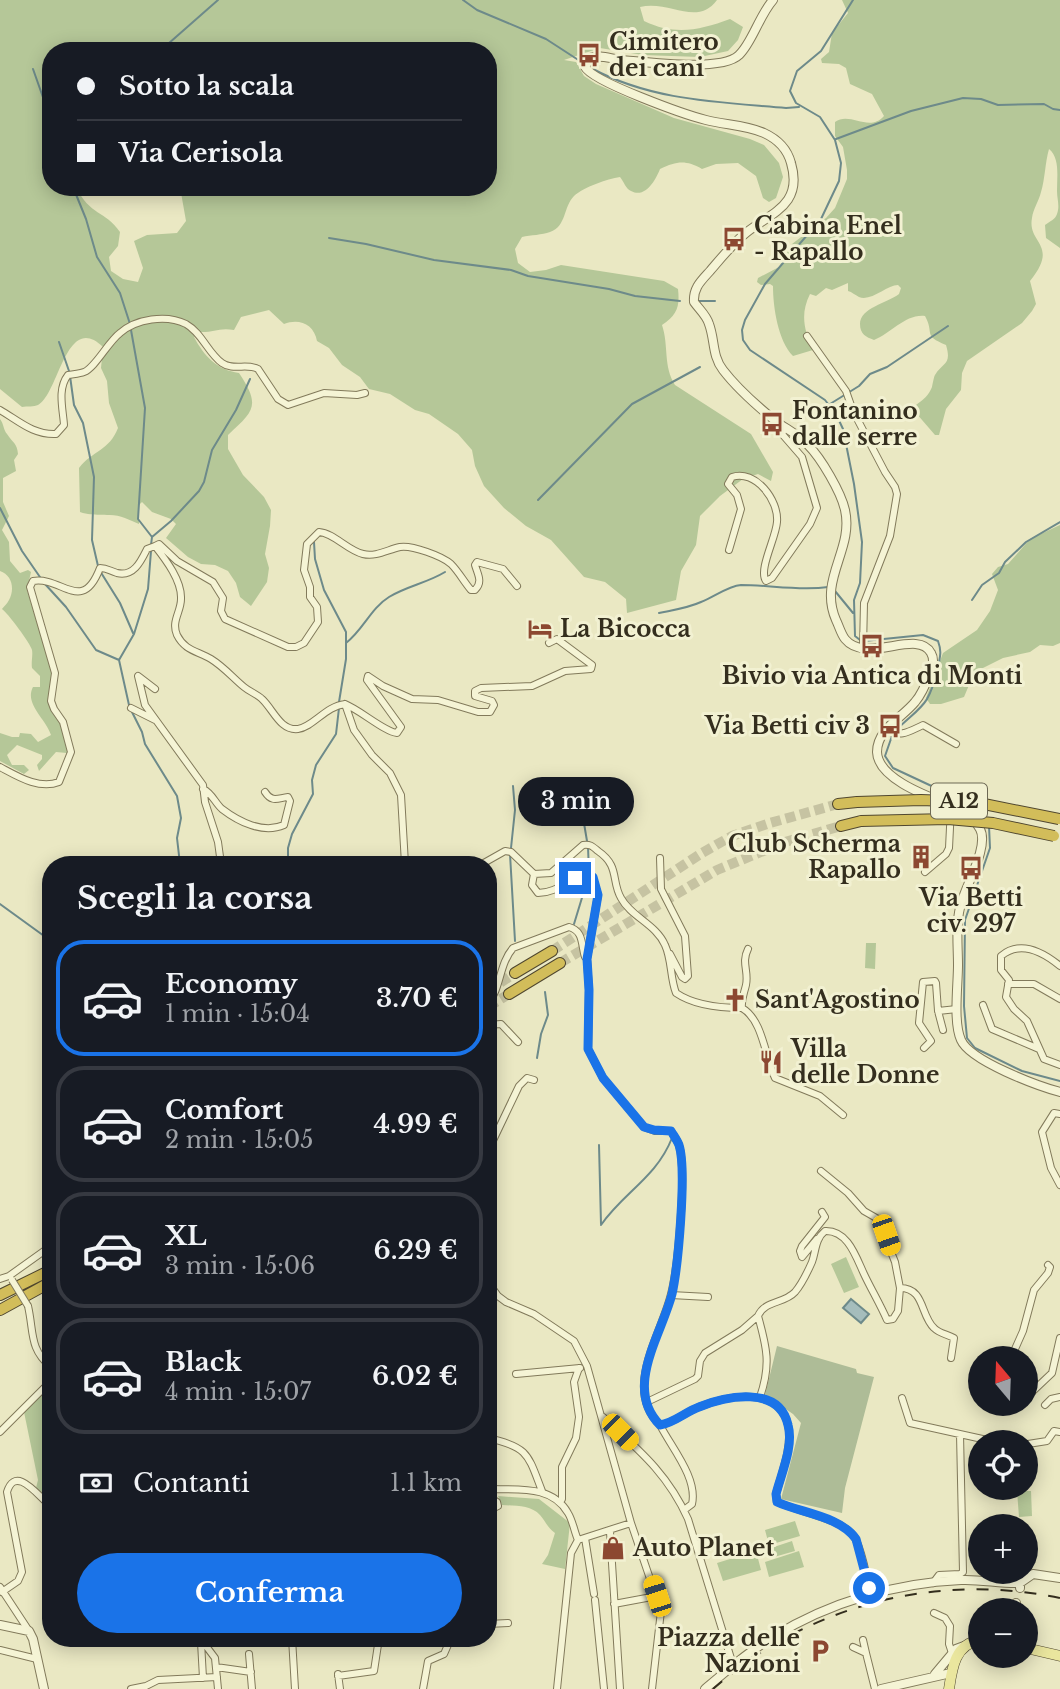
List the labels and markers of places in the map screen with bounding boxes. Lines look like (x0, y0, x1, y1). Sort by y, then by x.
place label: Cimitero dei cani (609, 28, 719, 82)
bus stop icon: Cimitero dei cani (575, 41, 603, 69)
place label: Cabina Enel - Rapallo (754, 212, 902, 266)
bus stop icon: Cabina Enel - Rapallo (720, 225, 748, 253)
place label: Fontanino dalle serre (792, 397, 918, 451)
bus stop icon: Fontanino dalle serre (758, 410, 786, 438)
hotel icon: La Bicocca (526, 615, 554, 643)
place label: La Bicocca (560, 615, 691, 643)
bus stop icon: Bivio via Antica di Monti (858, 632, 886, 660)
place label: Bivio via Antica di Monti (722, 662, 1022, 690)
place label: Via Betti civ 3 (704, 712, 870, 740)
bus stop icon: Via Betti civ 3 (876, 712, 904, 740)
place label: Club Scherma Rapallo (728, 830, 901, 884)
building icon: Club Scherma Rapallo (907, 843, 935, 871)
bus stop icon: Via Betti civ. 297 (957, 854, 985, 882)
place label: Via Betti civ. 297 (918, 884, 1023, 938)
church icon: Sant'Agostino (721, 986, 749, 1014)
place label: Sant'Agostino (755, 986, 920, 1014)
place label: Villa delle Donne (790, 1035, 940, 1089)
restaurant icon: Villa delle Donne (757, 1048, 785, 1076)
shop icon: Auto Planet (599, 1534, 627, 1562)
place label: Auto Planet (632, 1534, 774, 1562)
place label: Piazza delle Nazioni (657, 1624, 800, 1678)
parking icon: Piazza delle Nazioni (806, 1637, 834, 1665)

